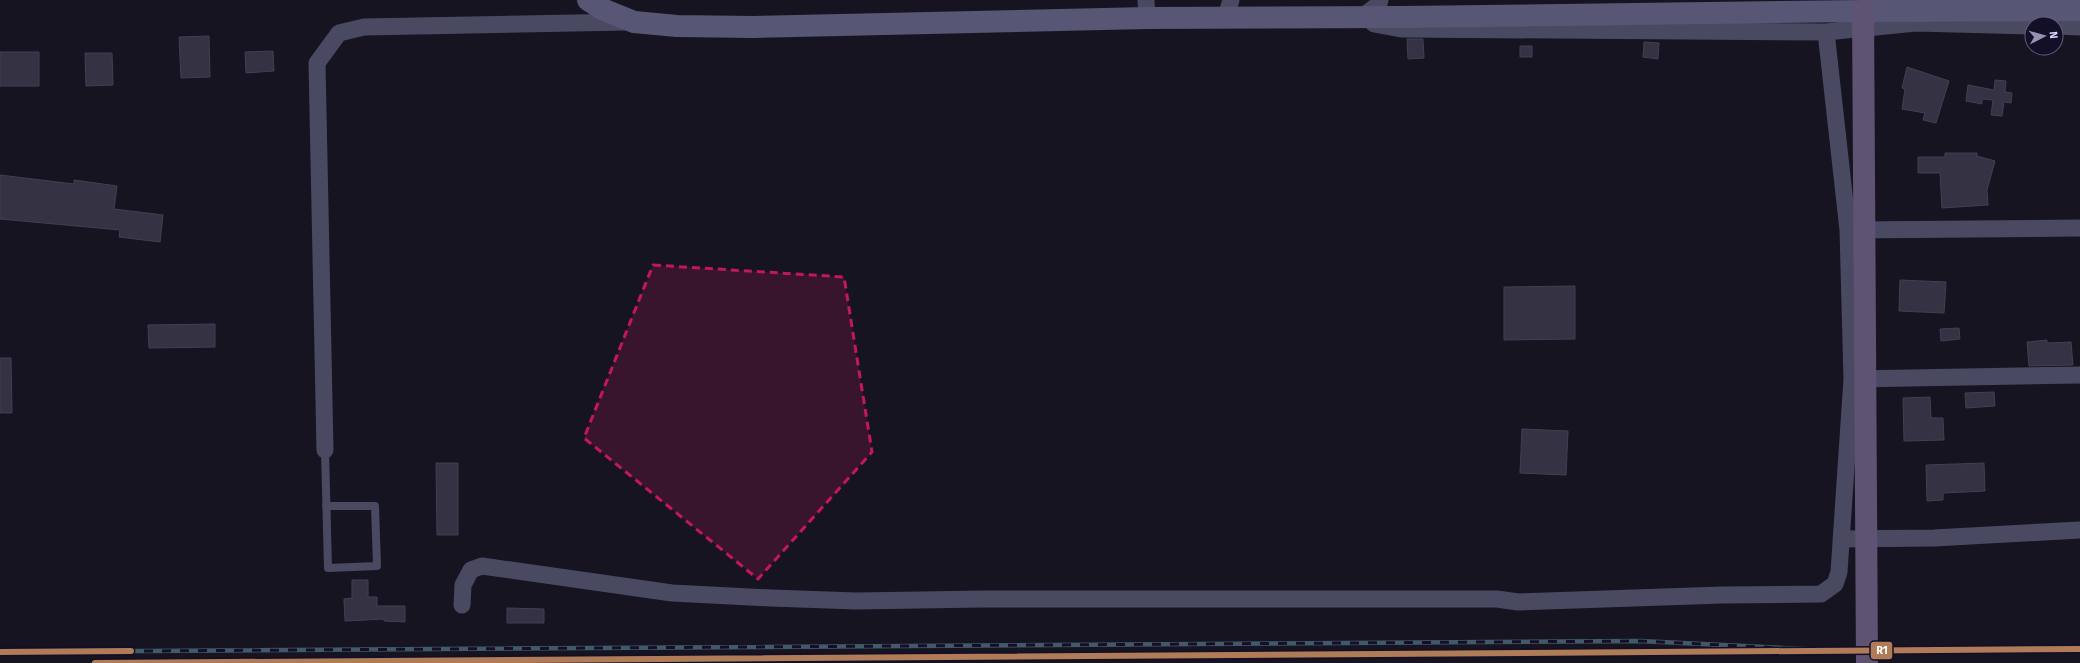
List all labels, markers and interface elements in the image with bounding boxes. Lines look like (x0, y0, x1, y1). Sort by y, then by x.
north arrow (2024, 16, 2064, 56)
text: N (2047, 31, 2060, 39)
line badge: R1 (1870, 641, 1893, 660)
text: R1 (1876, 644, 1888, 657)

